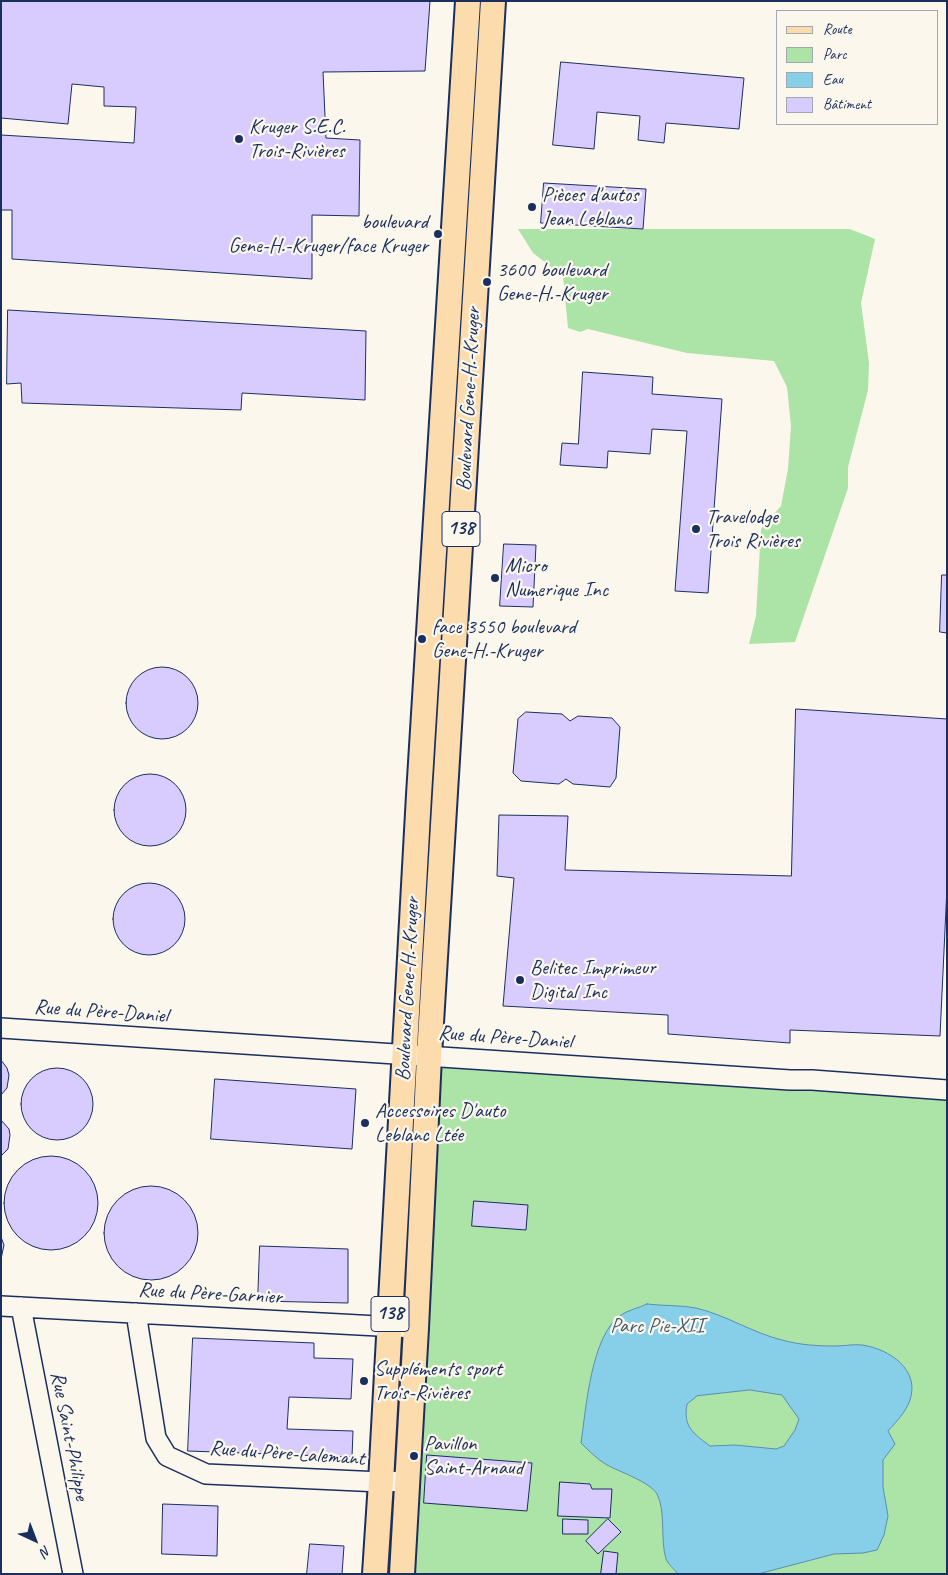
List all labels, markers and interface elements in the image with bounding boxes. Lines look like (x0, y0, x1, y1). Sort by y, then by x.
legend (776, 10, 938, 125)
text: Route (823, 20, 852, 39)
text: Parc (823, 45, 847, 64)
text: Eau (823, 70, 843, 89)
text: Bâtiment (823, 95, 871, 114)
place label: Kruger S.E.C. Trois-Rivières (249, 114, 345, 164)
marker: Kruger S.E.C. Trois-Rivières (233, 133, 245, 145)
place label: Pièces d'autos Jean Leblanc (542, 182, 638, 232)
marker: Pièces d'autos Jean Leblanc (526, 201, 538, 213)
place label: boulevard Gene-H.-Kruger/face Kruger (228, 209, 428, 259)
marker: boulevard Gene-H.-Kruger/face Kruger (432, 228, 444, 240)
place label: 3600 boulevard Gene-H.-Kruger (497, 257, 608, 307)
marker: 3600 boulevard Gene-H.-Kruger (481, 276, 493, 288)
street label: Boulevard Gene-H.-Kruger (452, 306, 486, 492)
place label: Travelodge Trois Rivières (706, 504, 800, 554)
road number: 138 (442, 512, 480, 546)
marker: Travelodge Trois Rivières (690, 523, 702, 535)
place label: Micro Numerique Inc (505, 553, 608, 603)
marker: Micro Numerique Inc (489, 572, 501, 584)
place label: face 3550 boulevard Gene-H.-Kruger (432, 614, 576, 664)
marker: face 3550 boulevard Gene-H.-Kruger (416, 633, 428, 645)
street label: Boulevard Gene-H.-Kruger (391, 896, 425, 1082)
place label: Belitec Imprimeur Digital Inc (530, 955, 656, 1005)
marker: Belitec Imprimeur Digital Inc (514, 974, 526, 986)
street label: Rue du Père-Daniel (33, 995, 169, 1029)
street label: Rue du Père-Daniel (437, 1021, 573, 1055)
place label: Accessoires D'auto Leblanc Ltée (375, 1098, 505, 1148)
marker: Accessoires D'auto Leblanc Ltée (359, 1117, 371, 1129)
street label: Rue du Père-Garnier (138, 1278, 282, 1310)
road number: 138 (371, 1296, 409, 1332)
park label: Parc Pie-XII (610, 1313, 704, 1339)
place label: Suppléments sport Trois-Rivières (374, 1356, 502, 1406)
street label: Rue Saint-Philippe (44, 1370, 94, 1502)
marker: Suppléments sport Trois-Rivières (358, 1375, 370, 1387)
place label: Pavillon Saint-Arnaud (424, 1431, 523, 1481)
street label: Rue du Père-Lalemant (209, 1436, 365, 1472)
marker: Pavillon Saint-Arnaud (408, 1450, 420, 1462)
north arrow (10, 1515, 60, 1565)
text: N (37, 1542, 55, 1561)

